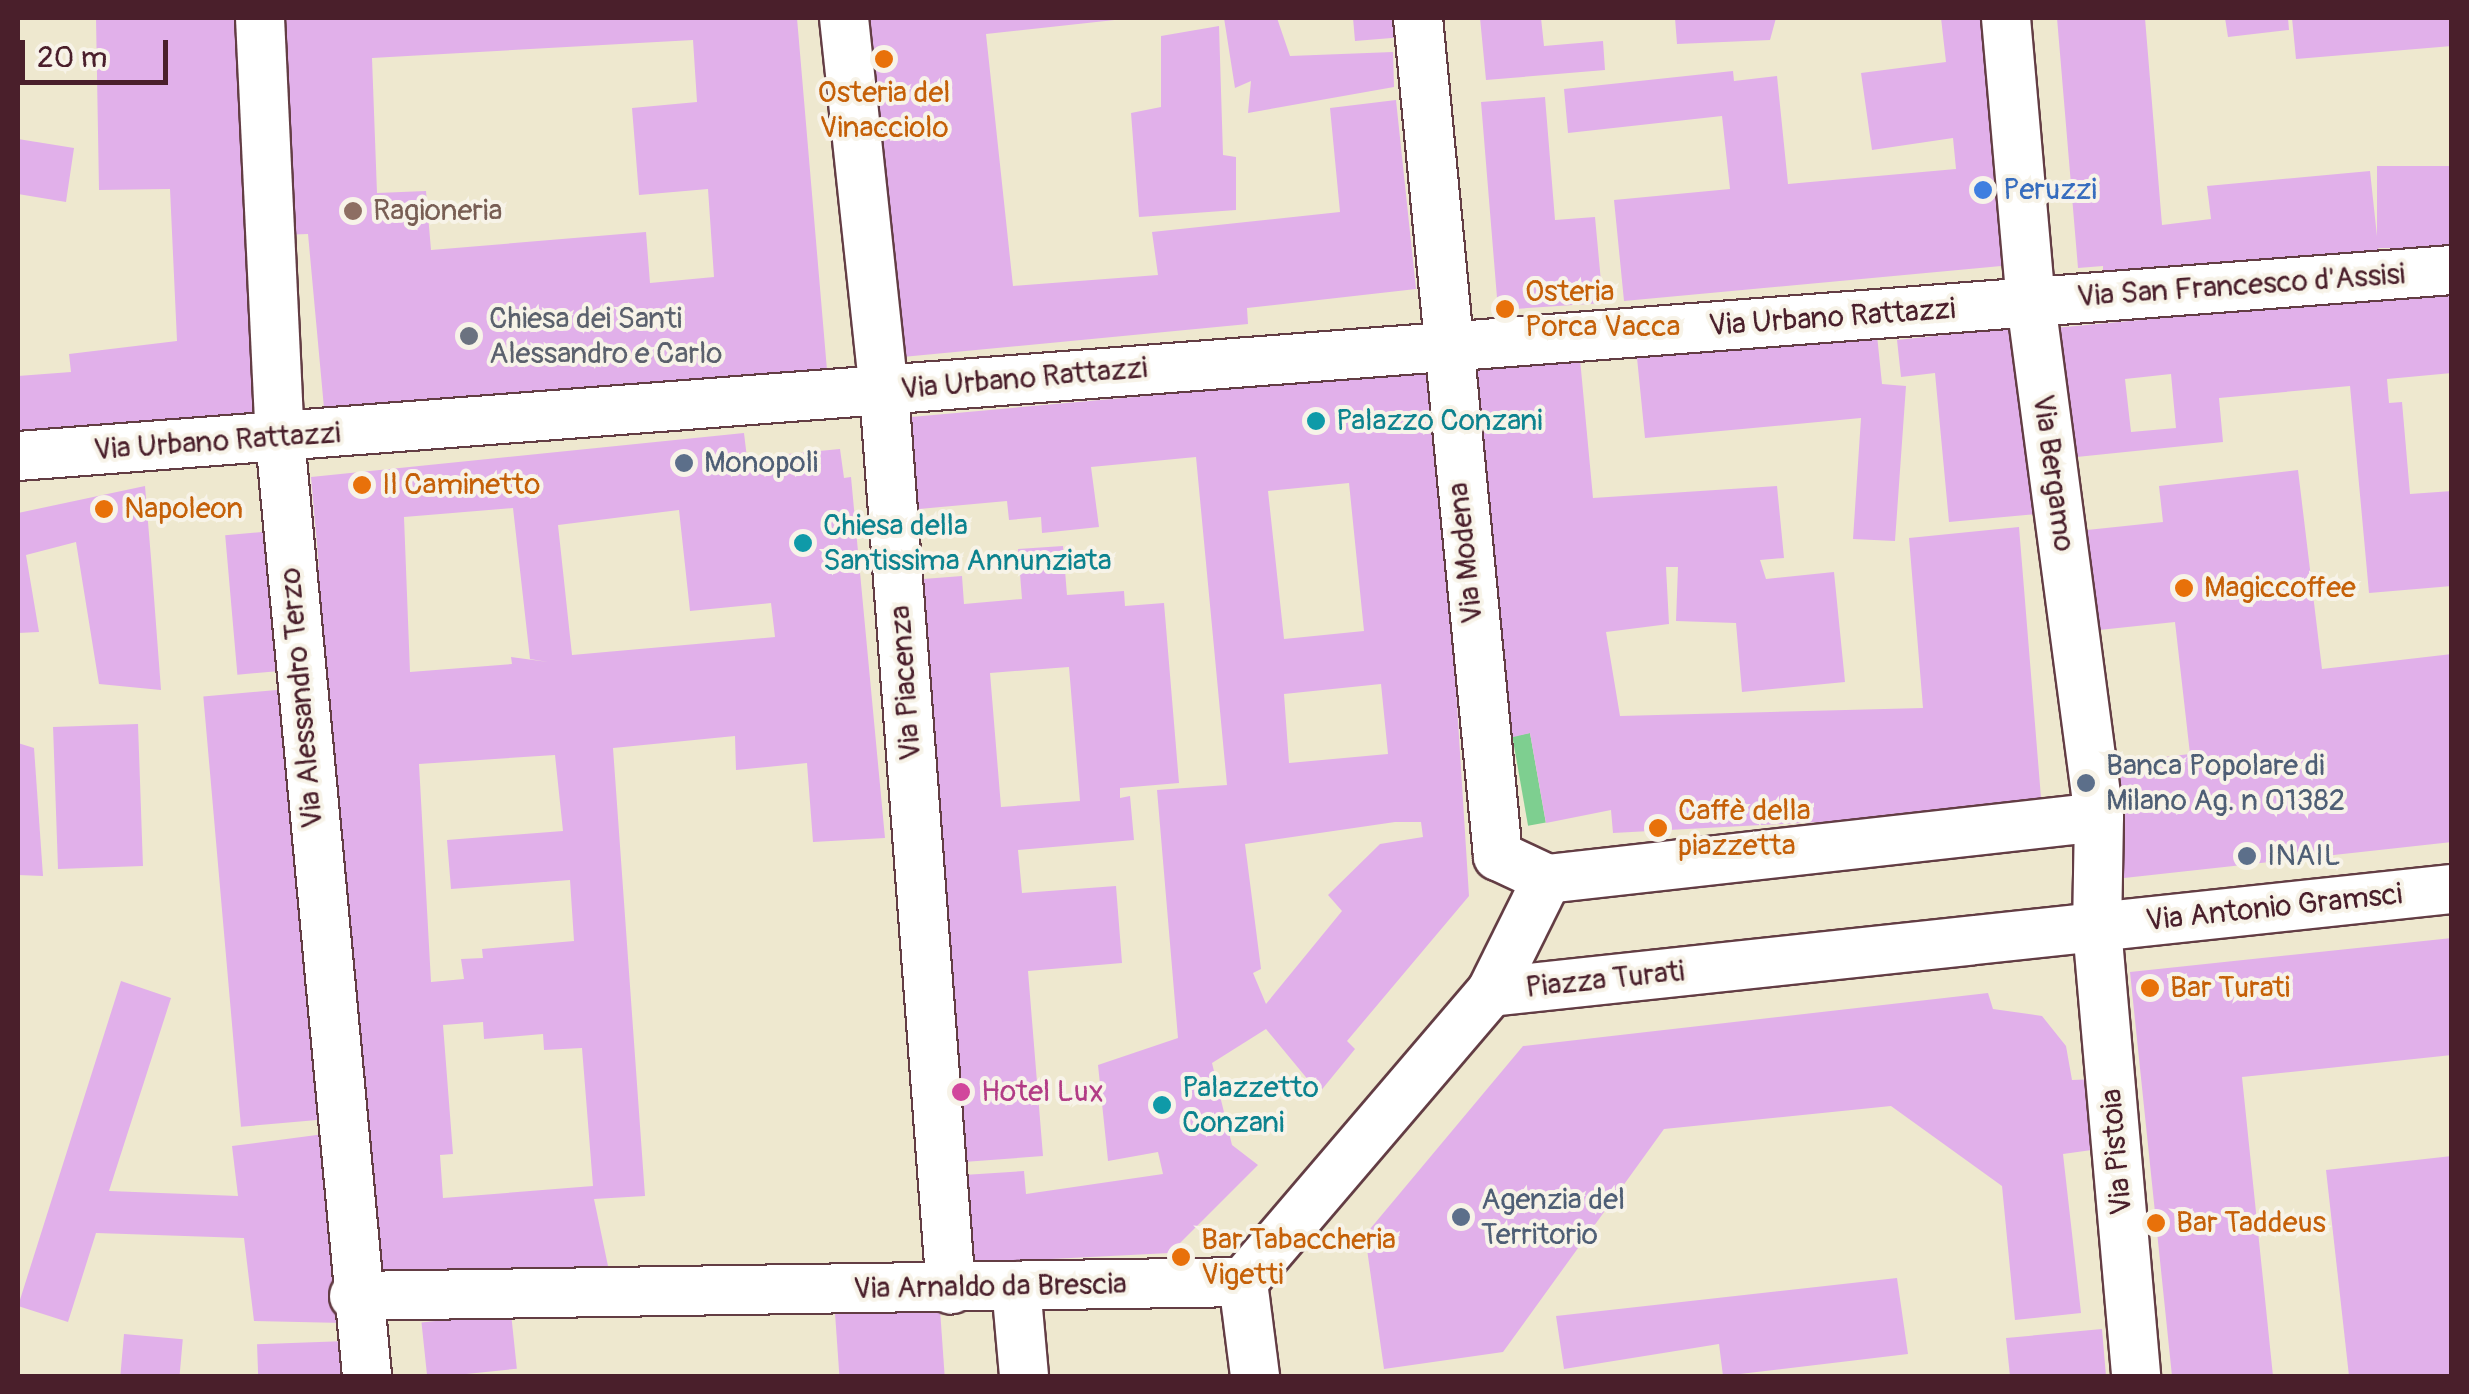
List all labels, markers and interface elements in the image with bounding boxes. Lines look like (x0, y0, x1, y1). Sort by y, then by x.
scale bar (25, 20, 172, 82)
text: 20 m (37, 39, 107, 76)
marker: Osteria del Vinacciolo (873, 48, 895, 70)
place label: Osteria del Vinacciolo (818, 75, 950, 146)
place label: Peruzzi (2003, 172, 2097, 208)
marker: Peruzzi (1972, 179, 1994, 201)
place label: Ragioneria (373, 193, 502, 229)
marker: Ragioneria (342, 200, 364, 222)
street label: Via San Francesco d'Assisi (2076, 257, 2406, 315)
place label: Osteria Porca Vacca (1525, 274, 1680, 344)
street label: Via Urbano Rattazzi (1707, 291, 1957, 345)
marker: Osteria Porca Vacca (1494, 298, 1516, 320)
place label: Chiesa dei Santi Alessandro e Carlo (489, 301, 722, 372)
marker: Chiesa dei Santi Alessandro e Carlo (458, 325, 480, 347)
street label: Via Urbano Rattazzi (899, 350, 1149, 408)
street label: Via Bergamo (2024, 392, 2082, 554)
place label: Palazzo Conzani (1336, 403, 1543, 439)
marker: Palazzo Conzani (1305, 410, 1327, 432)
street label: Via Urbano Rattazzi (92, 415, 342, 469)
place label: Monopoli (704, 445, 818, 481)
marker: Monopoli (673, 452, 695, 474)
place label: Il Caminetto (382, 467, 540, 503)
marker: Il Caminetto (351, 474, 373, 496)
street label: Via Modena (1441, 481, 1491, 625)
place label: Napoleon (124, 491, 243, 527)
marker: Napoleon (93, 498, 115, 520)
place label: Chiesa della Santissima Annunziata (823, 508, 1112, 578)
marker: Chiesa della Santissima Annunziata (792, 532, 814, 554)
street label: Via Alessandro Terzo (273, 566, 331, 830)
place label: Magiccoffee (2204, 570, 2356, 606)
marker: Magiccoffee (2173, 577, 2195, 599)
street label: Via Piacenza (883, 604, 929, 762)
place label: Banca Popolare di Milano Ag. n 01382 (2106, 748, 2345, 818)
marker: Banca Popolare di Milano Ag. n 01382 (2075, 772, 2097, 794)
place label: Caffè della piazzetta (1678, 793, 1811, 864)
marker: Caffè della piazzetta (1647, 817, 1669, 839)
place label: INAIL (2267, 838, 2341, 874)
marker: INAIL (2236, 845, 2258, 867)
street label: Via Antonio Gramsci (2144, 877, 2404, 939)
street label: Piazza Turati (1524, 954, 1686, 1006)
place label: Bar Turati (2170, 970, 2290, 1006)
marker: Bar Turati (2139, 977, 2161, 999)
place label: Palazzetto Conzani (1182, 1070, 1319, 1140)
place label: Hotel Lux (981, 1074, 1104, 1110)
marker: Hotel Lux (950, 1081, 972, 1103)
street label: Via Pistoia (2094, 1087, 2140, 1217)
marker: Palazzetto Conzani (1151, 1094, 1173, 1116)
place label: Agenzia del Territorio (1481, 1182, 1625, 1252)
place label: Bar Taddeus (2176, 1205, 2326, 1241)
marker: Agenzia del Territorio (1450, 1206, 1472, 1228)
marker: Bar Taddeus (2145, 1212, 2167, 1234)
place label: Bar Tabaccheria Vigetti (1201, 1222, 1396, 1292)
marker: Bar Tabaccheria Vigetti (1170, 1246, 1192, 1268)
street label: Via Arnaldo da Brescia (853, 1267, 1127, 1307)

